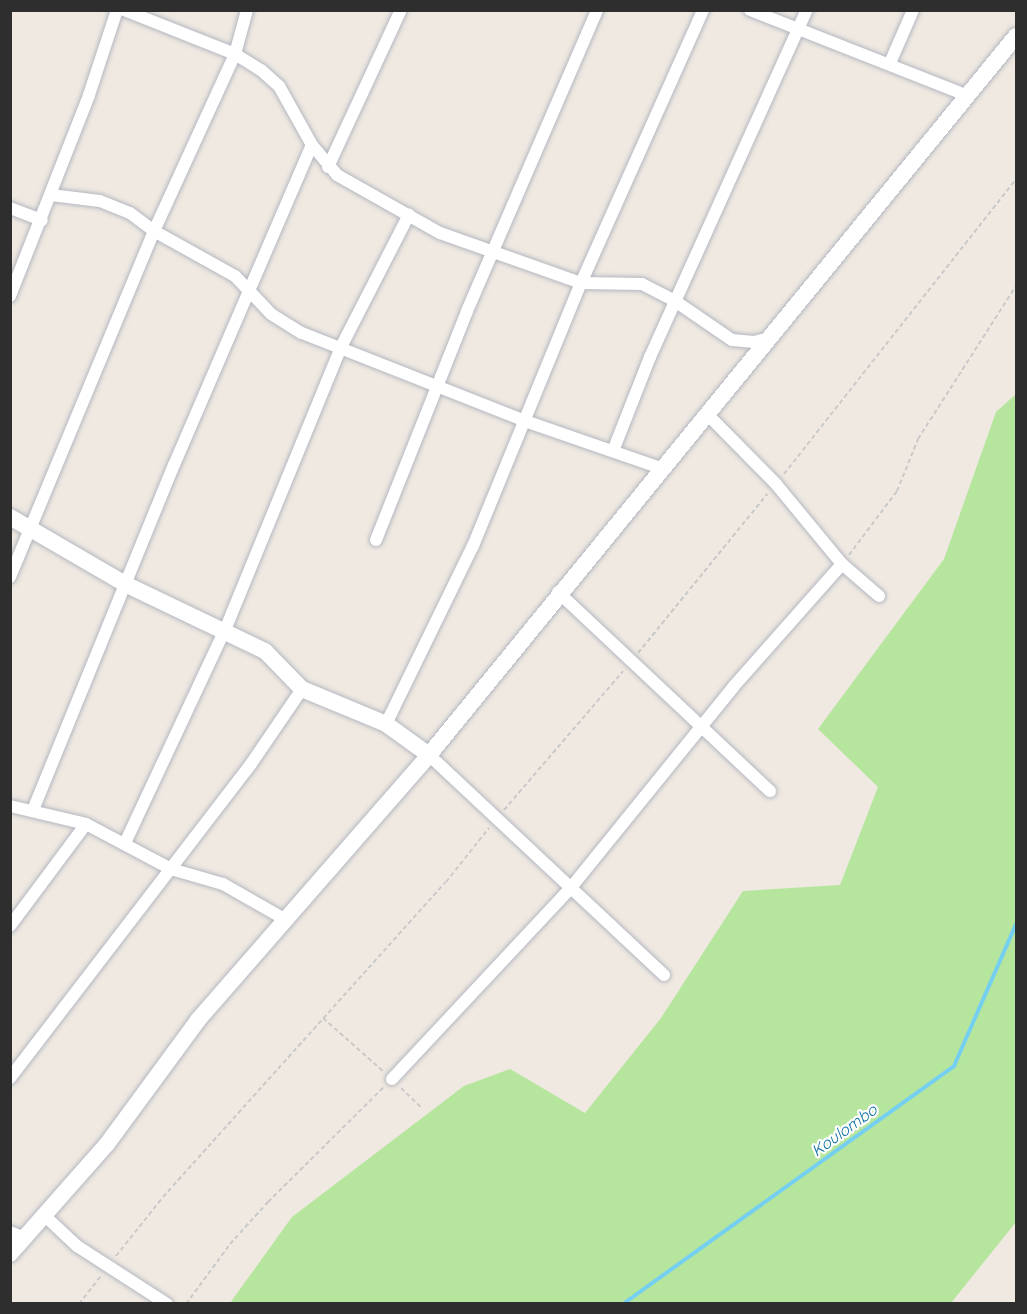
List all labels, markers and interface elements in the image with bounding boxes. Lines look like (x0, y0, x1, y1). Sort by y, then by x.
water label: Koulombo (807, 1100, 881, 1160)

